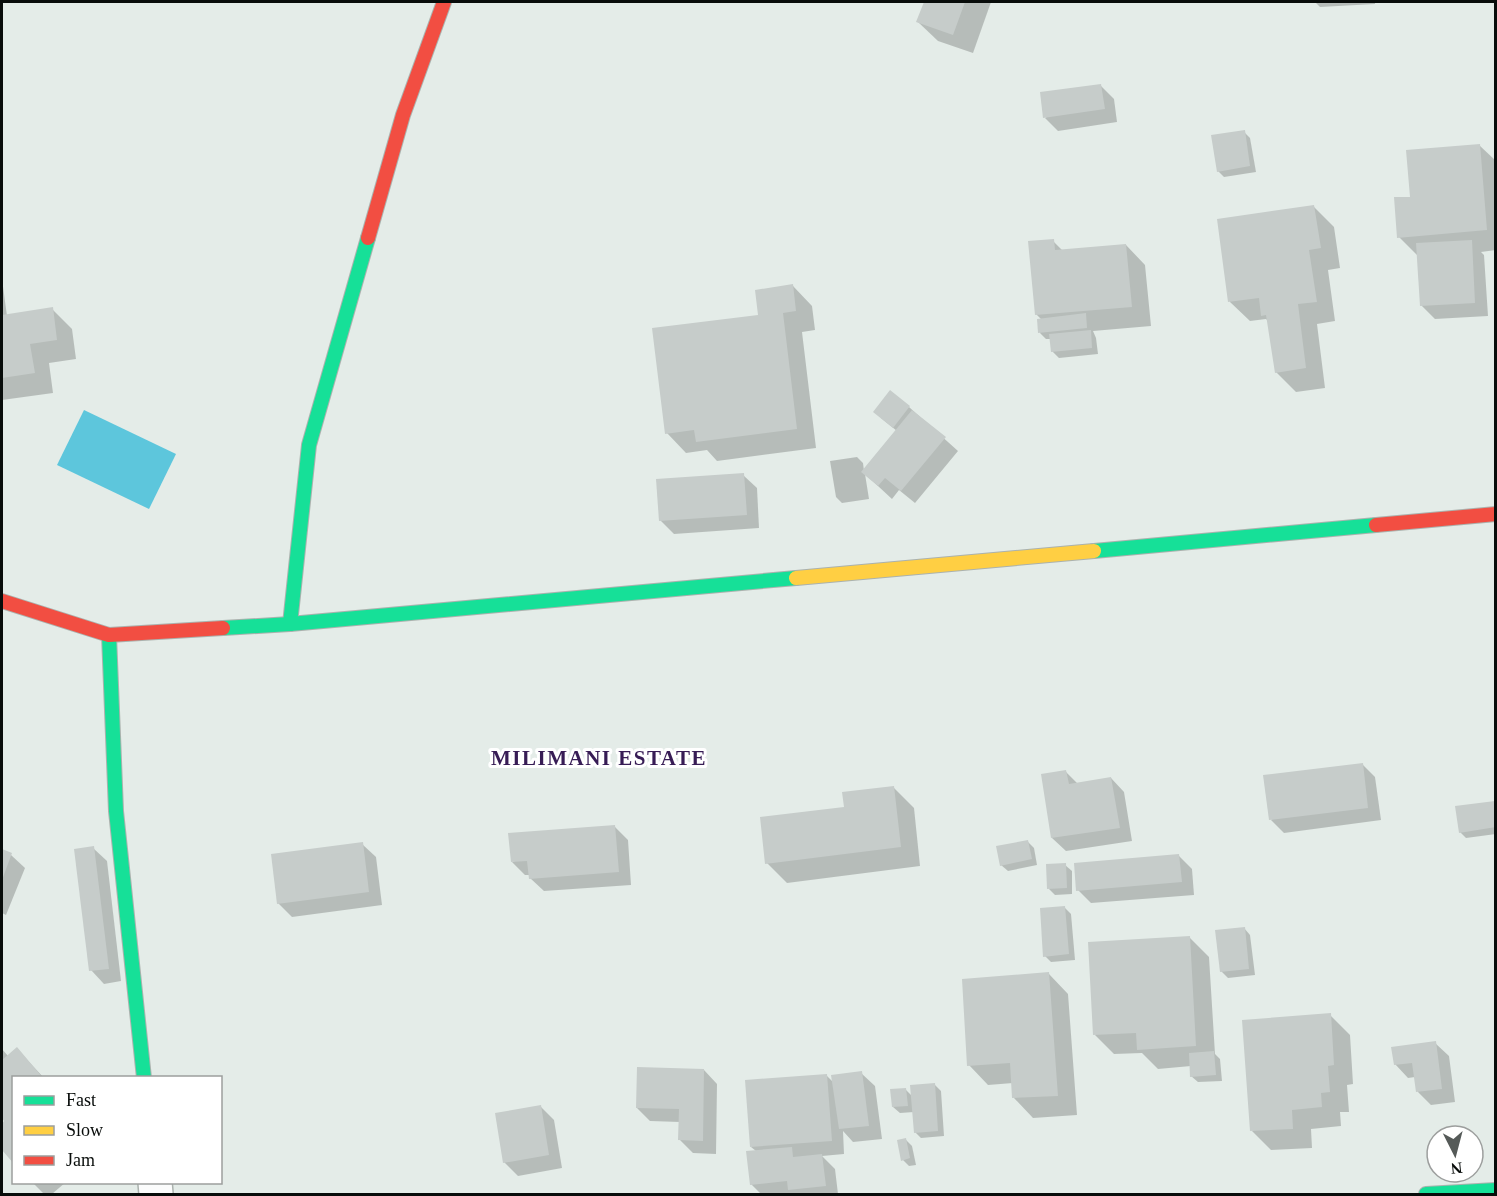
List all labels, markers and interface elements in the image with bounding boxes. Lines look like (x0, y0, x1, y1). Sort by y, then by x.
district label: MILIMANI ESTATE (491, 746, 707, 770)
legend (12, 1076, 222, 1184)
text: Fast (66, 1090, 96, 1110)
text: Slow (66, 1120, 103, 1140)
north arrow (1425, 1124, 1485, 1184)
text: Jam (66, 1150, 95, 1170)
text: N (1449, 1159, 1463, 1178)

